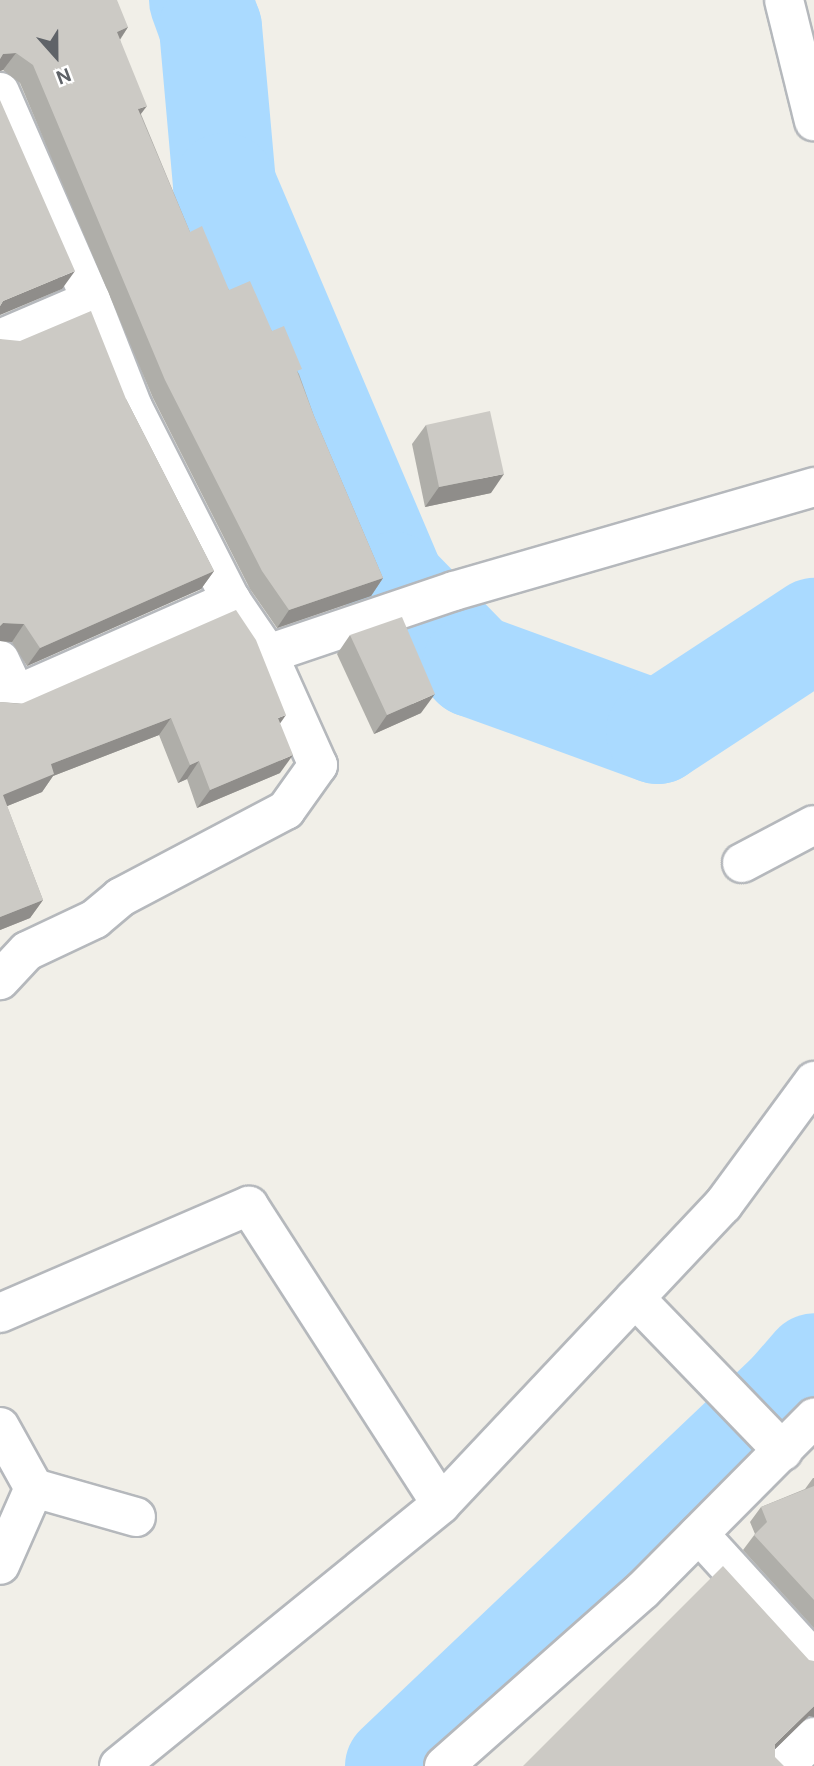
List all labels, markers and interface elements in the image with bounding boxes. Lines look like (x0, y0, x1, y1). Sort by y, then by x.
north arrow (21, 21, 91, 91)
text: N (53, 62, 75, 90)

